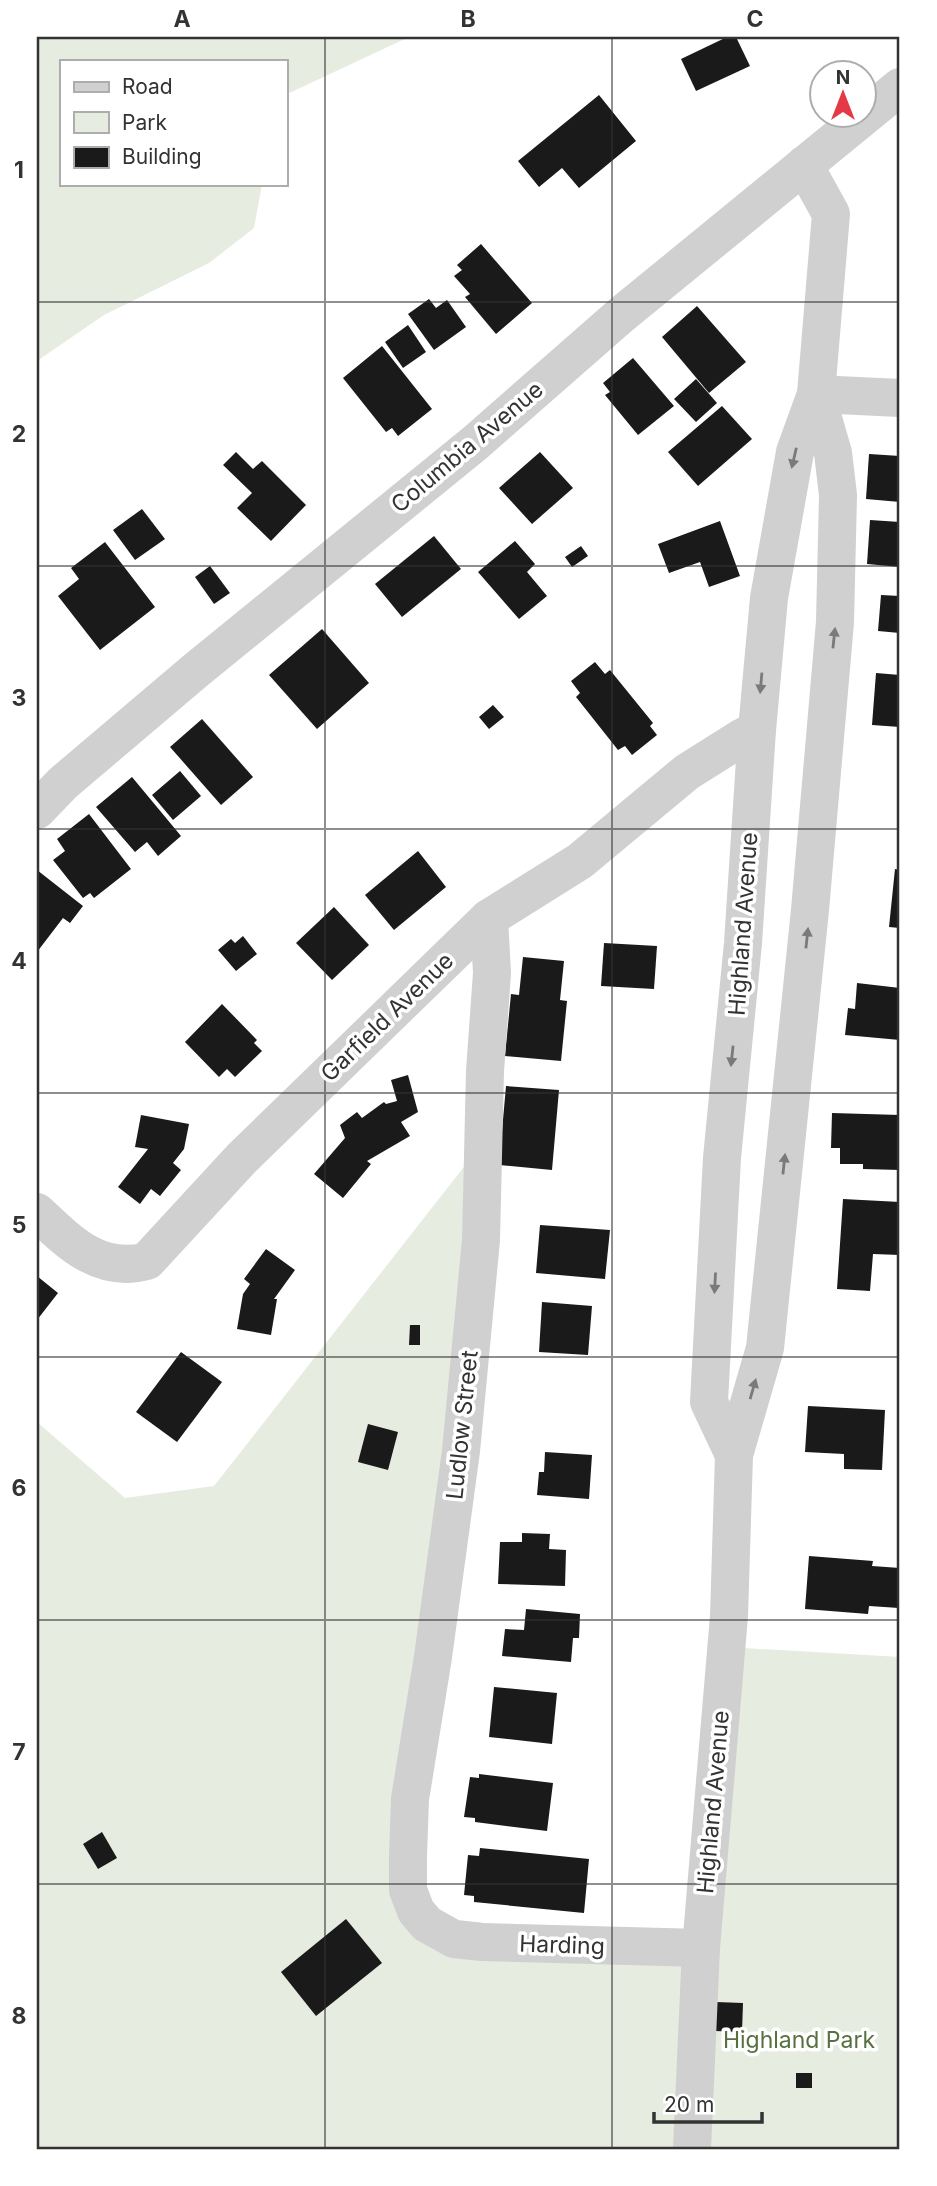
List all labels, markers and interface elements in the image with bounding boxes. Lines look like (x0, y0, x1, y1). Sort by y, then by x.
text: A (173, 5, 191, 33)
text: B (460, 5, 476, 33)
text: C (746, 5, 764, 33)
legend (60, 60, 287, 186)
north arrow (808, 60, 878, 130)
text: N (836, 66, 850, 89)
text: Road (122, 74, 173, 99)
text: Park (122, 110, 167, 135)
text: Building (122, 144, 202, 169)
text: 1 (14, 156, 24, 184)
street label: Columbia Avenue (385, 375, 549, 519)
text: 2 (12, 420, 26, 448)
one-way arrow (789, 447, 800, 469)
one-way arrow (828, 627, 839, 649)
one-way arrow (755, 672, 766, 694)
text: 3 (12, 684, 26, 712)
street label: Highland Avenue (723, 831, 763, 1017)
one-way arrow (802, 927, 813, 949)
text: 4 (11, 947, 27, 975)
street label: Garfield Avenue (315, 947, 459, 1087)
one-way arrow (726, 1045, 737, 1067)
one-way arrow (779, 1153, 790, 1175)
text: 5 (12, 1211, 26, 1239)
one-way arrow (709, 1272, 720, 1294)
street label: Ludlow Street (440, 1349, 484, 1501)
one-way arrow (748, 1378, 759, 1400)
text: 6 (12, 1474, 26, 1502)
street label: Highland Avenue (691, 1709, 735, 1895)
text: 7 (12, 1738, 26, 1766)
street label: Harding (519, 1930, 605, 1960)
text: 8 (12, 2002, 26, 2030)
park label: Highland Park (723, 2026, 875, 2054)
scale bar (654, 2081, 762, 2125)
text: 20 m (664, 2092, 714, 2117)

